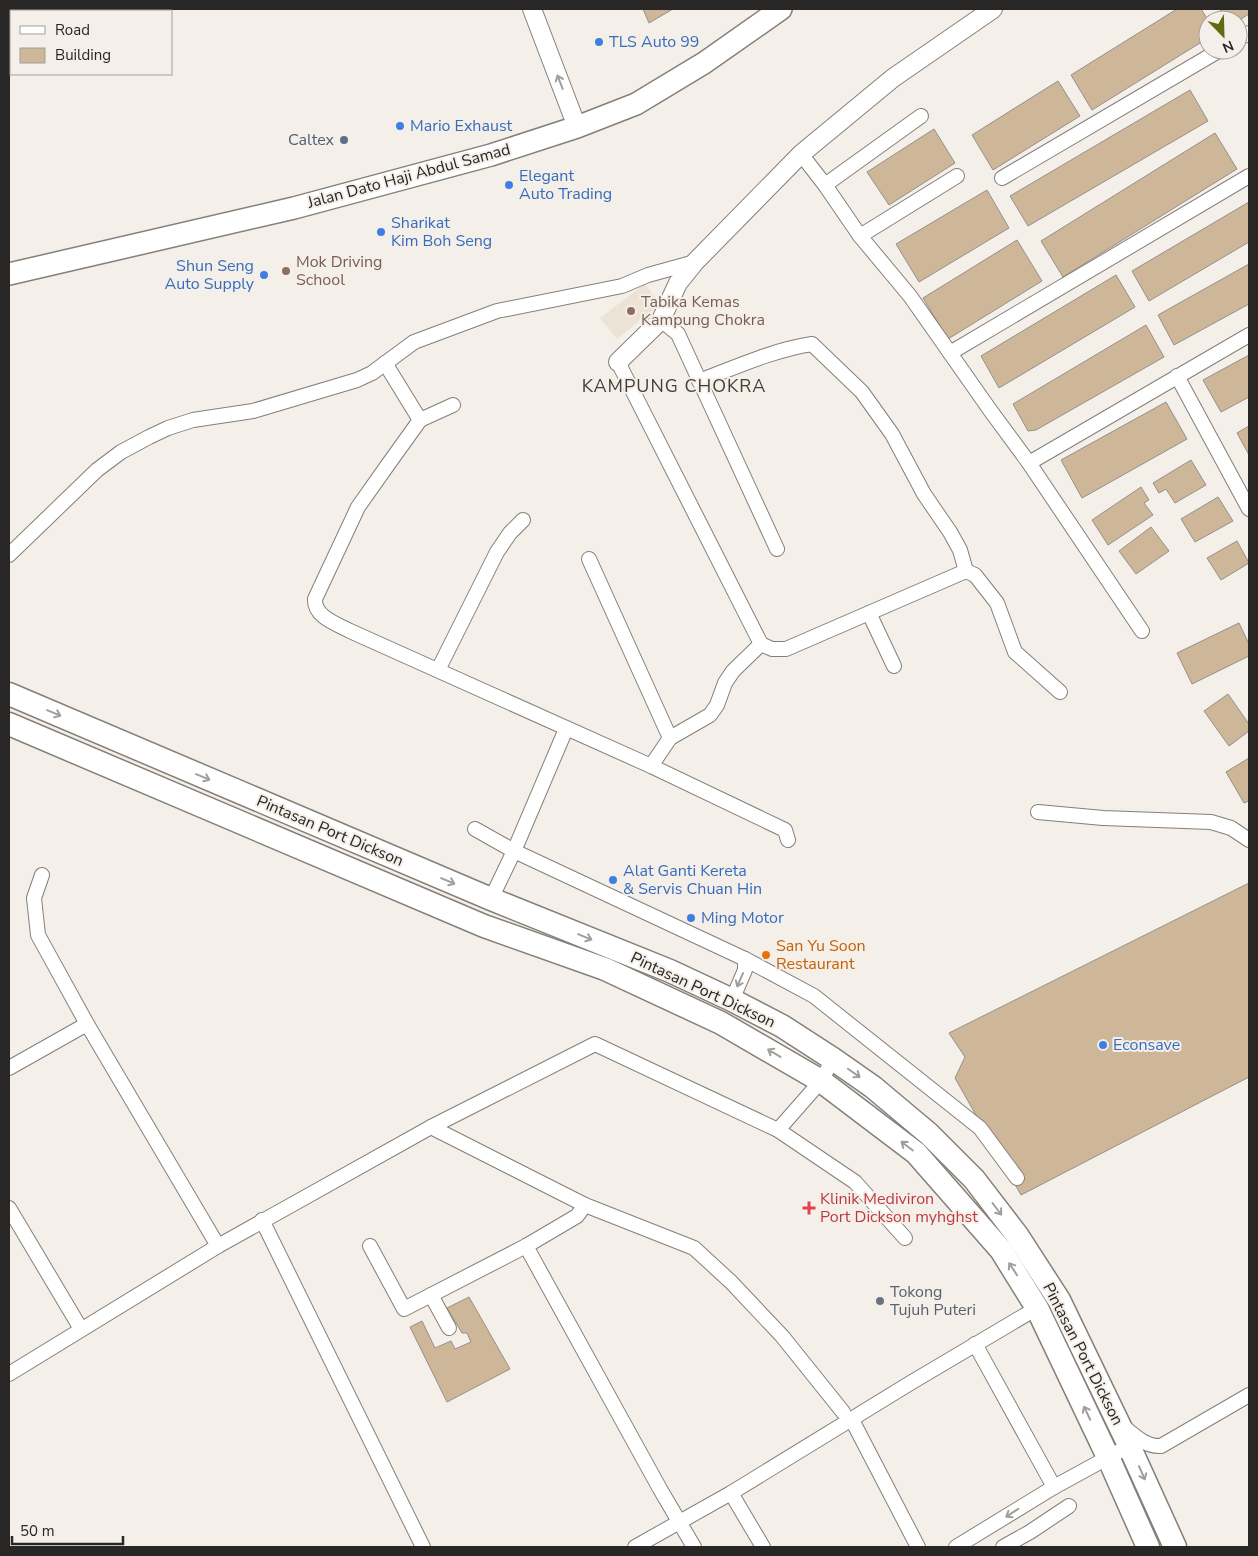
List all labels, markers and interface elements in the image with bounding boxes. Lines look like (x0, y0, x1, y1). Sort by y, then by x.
legend (10, 10, 172, 75)
north arrow (1198, 10, 1248, 60)
text: Road (55, 20, 90, 40)
place label: TLS Auto 99 (609, 31, 699, 53)
marker: TLS Auto 99 (593, 36, 605, 48)
text: N (1219, 36, 1236, 57)
text: Building (55, 45, 111, 65)
one-way arrow (555, 75, 564, 90)
place label: Mario Exhaust (410, 115, 512, 137)
marker: Mario Exhaust (394, 120, 406, 132)
place label: Caltex (288, 129, 335, 151)
marker: Caltex (338, 134, 350, 146)
street label: Jalan Dato Haji Abdul Samad (304, 138, 513, 214)
place label: Elegant Auto Trading (519, 165, 612, 205)
marker: Elegant Auto Trading (503, 179, 515, 191)
place label: Sharikat Kim Boh Seng (391, 212, 492, 252)
marker: Sharikat Kim Boh Seng (375, 226, 387, 238)
place label: Mok Driving School (296, 251, 382, 291)
place label: Shun Seng Auto Supply (165, 255, 255, 295)
marker: Mok Driving School (280, 265, 292, 277)
marker: Shun Seng Auto Supply (258, 269, 270, 281)
place label: Tabika Kemas Kampung Chokra (641, 291, 765, 331)
marker: Tabika Kemas Kampung Chokra (625, 305, 637, 317)
district label: KAMPUNG CHOKRA (582, 374, 766, 398)
one-way arrow (46, 708, 61, 718)
one-way arrow (195, 772, 210, 782)
street label: Pintasan Port Dickson (253, 790, 407, 872)
place label: Alat Ganti Kereta & Servis Chuan Hin (623, 860, 762, 900)
marker: Alat Ganti Kereta & Servis Chuan Hin (607, 874, 619, 886)
one-way arrow (440, 877, 455, 887)
place label: Ming Motor (701, 907, 784, 929)
marker: Ming Motor (685, 912, 697, 924)
one-way arrow (577, 933, 592, 943)
place label: San Yu Soon Restaurant (776, 935, 866, 975)
street label: Pintasan Port Dickson (627, 947, 779, 1033)
marker: San Yu Soon Restaurant (760, 949, 772, 961)
one-way arrow (735, 972, 745, 987)
place label: Econsave (1113, 1034, 1180, 1056)
marker: Econsave (1097, 1039, 1109, 1051)
one-way arrow (767, 1048, 781, 1058)
one-way arrow (847, 1068, 861, 1078)
one-way arrow (900, 1141, 914, 1151)
place label: Klinik Mediviron Port Dickson myhghst (820, 1188, 978, 1228)
marker: Klinik Mediviron Port Dickson myhghst (802, 1201, 816, 1215)
one-way arrow (992, 1202, 1002, 1216)
one-way arrow (1007, 1262, 1017, 1276)
street label: Pintasan Port Dickson (1037, 1279, 1129, 1429)
place label: Tokong Tujuh Puteri (890, 1281, 976, 1321)
marker: Tokong Tujuh Puteri (874, 1295, 886, 1307)
one-way arrow (1081, 1406, 1091, 1421)
one-way arrow (1137, 1465, 1147, 1480)
one-way arrow (1006, 1509, 1020, 1519)
scale bar (12, 1514, 124, 1546)
text: 50 m (20, 1521, 55, 1541)

